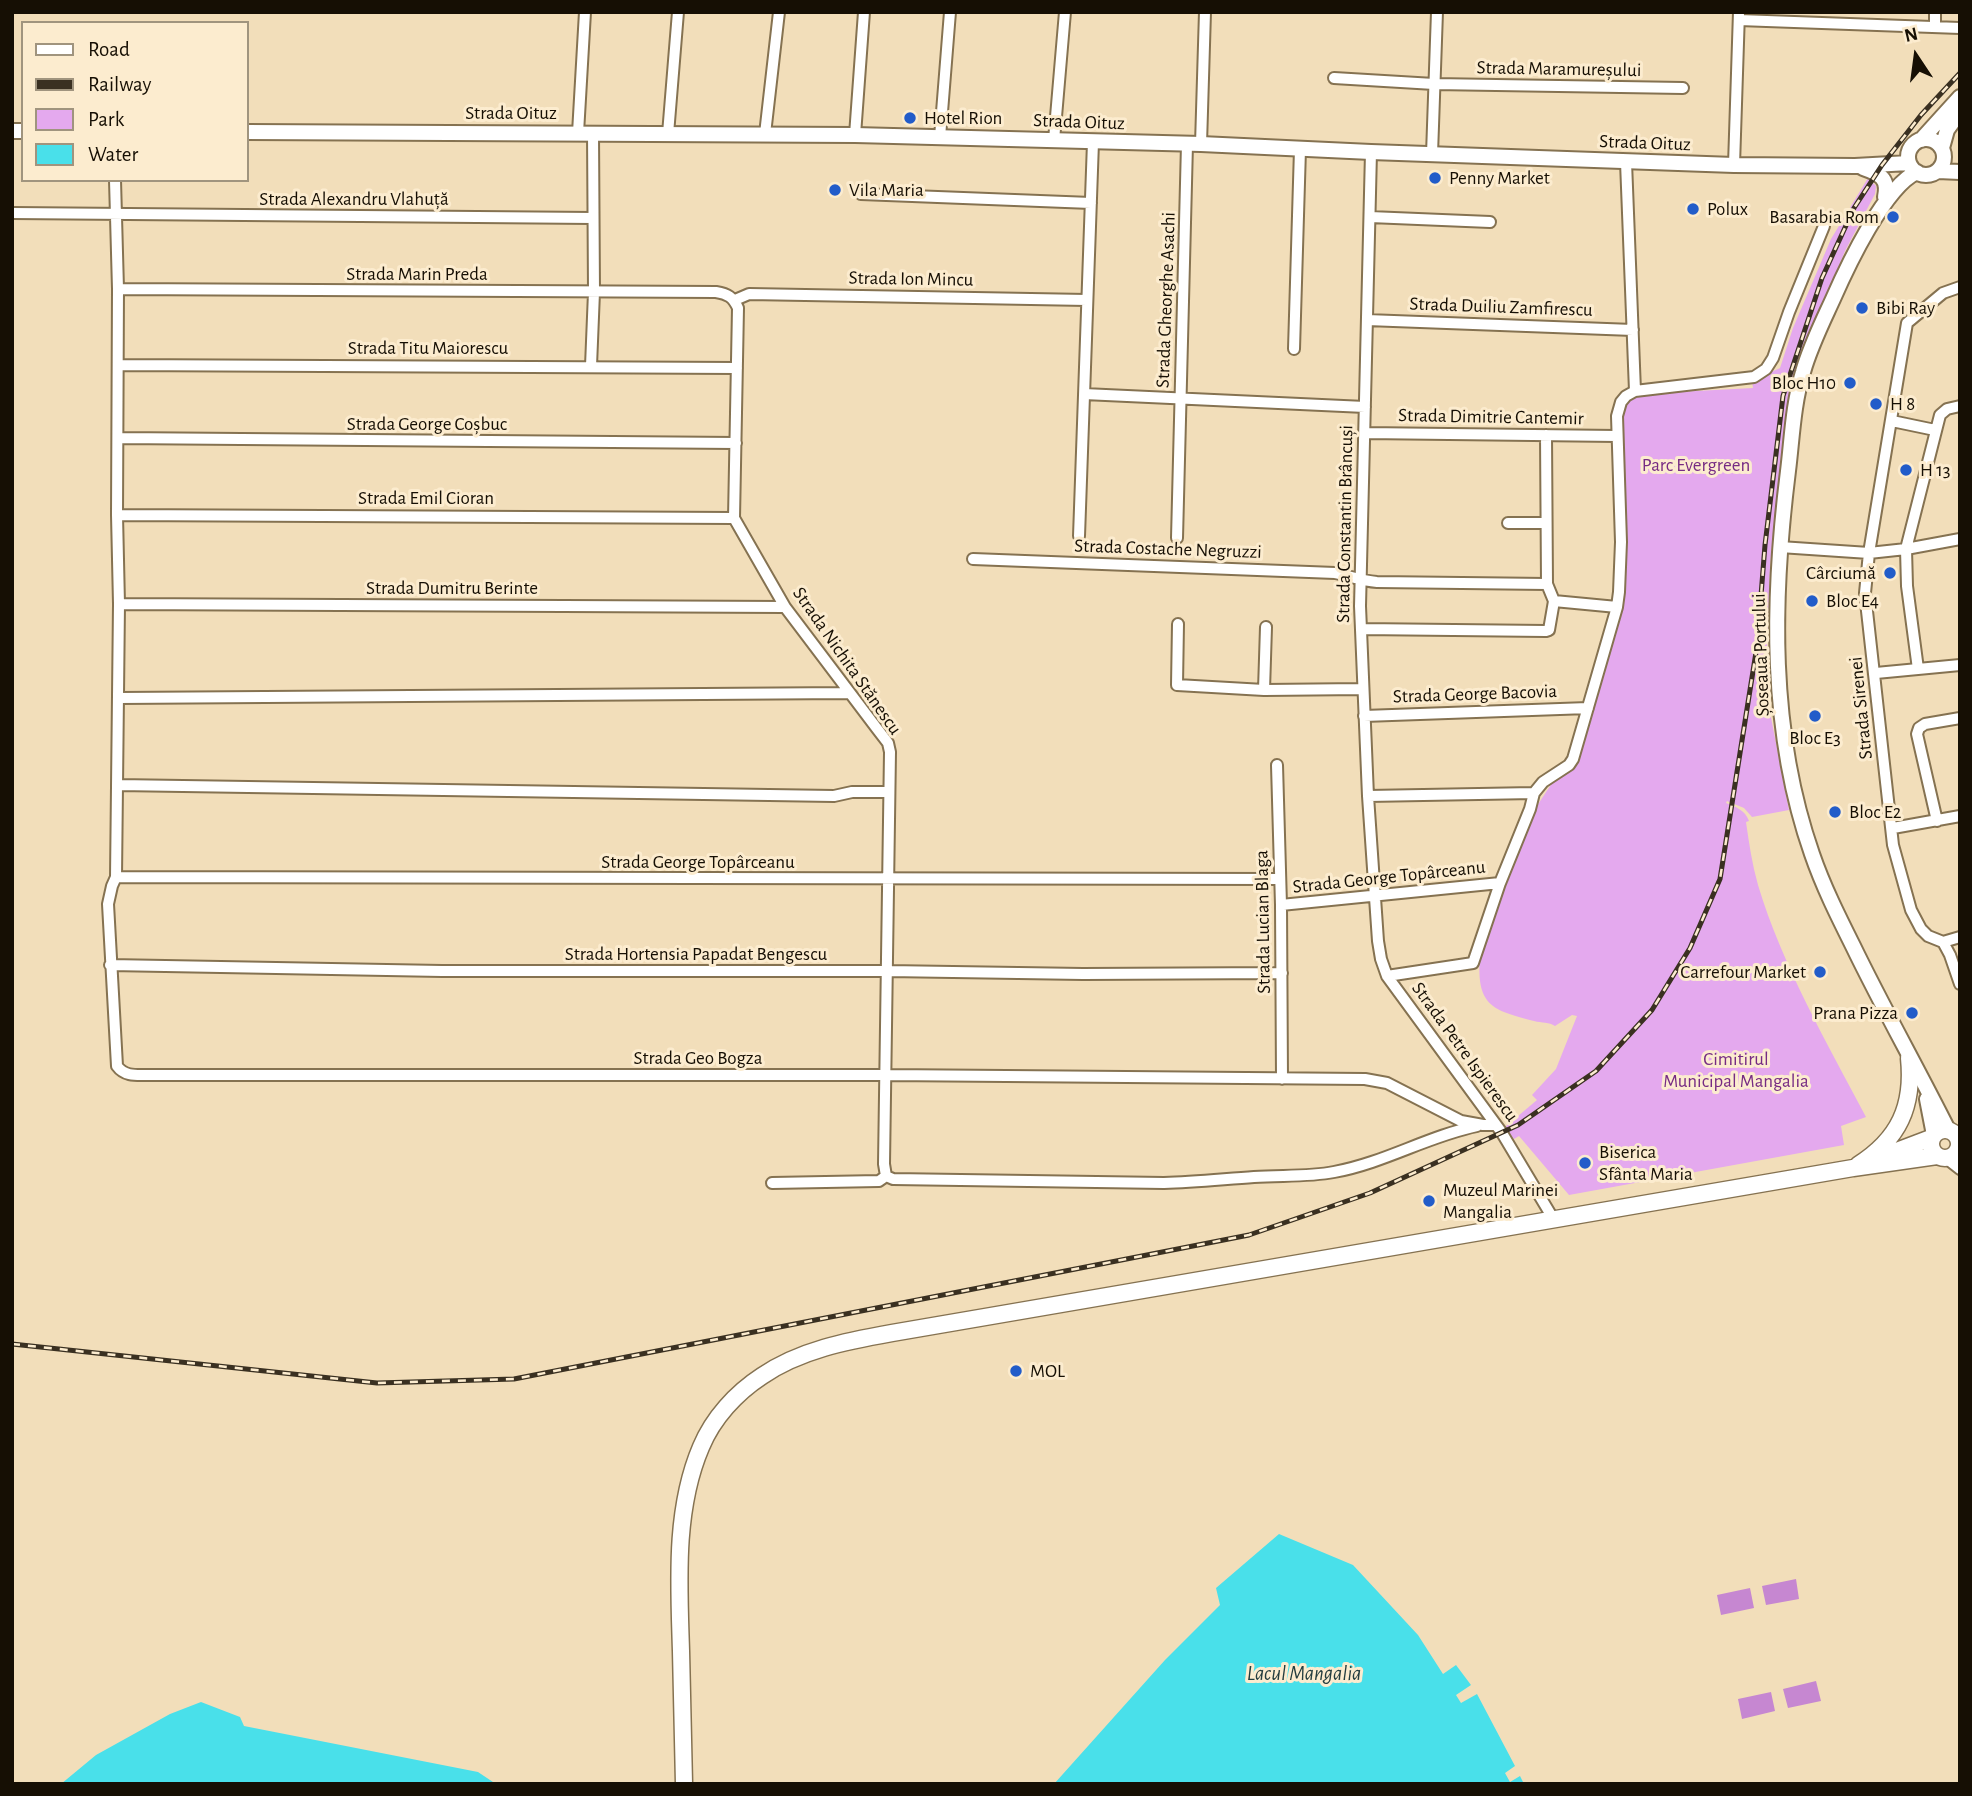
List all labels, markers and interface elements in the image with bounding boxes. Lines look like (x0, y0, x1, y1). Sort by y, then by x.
legend (21, 21, 248, 182)
north arrow (1881, 21, 1951, 91)
text: N (1903, 24, 1920, 46)
text: Road (88, 39, 130, 60)
street label: Strada Maramureșului (1476, 56, 1642, 82)
text: Railway (88, 74, 151, 95)
street label: Strada Oituz (465, 102, 557, 124)
place label: Hotel Rion (924, 107, 1002, 129)
text: Park (88, 109, 124, 130)
street label: Strada Oituz (1033, 109, 1125, 135)
marker: Hotel Rion (902, 110, 918, 126)
street label: Strada Oituz (1599, 130, 1691, 156)
text: Water (88, 144, 138, 165)
place label: Penny Market (1449, 167, 1550, 189)
marker: Penny Market (1427, 170, 1443, 186)
place label: Vila Maria (849, 179, 924, 201)
marker: Vila Maria (827, 182, 843, 198)
street label: Strada Alexandru Vlahuță (259, 188, 449, 210)
place label: Polux (1707, 198, 1748, 220)
marker: Polux (1685, 201, 1701, 217)
place label: Basarabia Rom (1769, 206, 1879, 228)
marker: Basarabia Rom (1885, 209, 1901, 225)
street label: Strada Gheorghe Asachi (1152, 212, 1180, 388)
street label: Strada Marin Preda (346, 263, 488, 285)
street label: Strada Ion Mincu (848, 267, 974, 291)
street label: Strada Duiliu Zamfirescu (1409, 292, 1593, 322)
place label: Bibi Ray (1876, 297, 1935, 319)
marker: Bibi Ray (1854, 300, 1870, 316)
street label: Strada Titu Maiorescu (348, 337, 508, 359)
place label: Bloc H10 (1772, 372, 1836, 394)
marker: Bloc H10 (1842, 375, 1858, 391)
place label: H 8 (1890, 393, 1915, 415)
marker: H 8 (1868, 396, 1884, 412)
street label: Strada Dimitrie Cantemir (1398, 404, 1584, 430)
street label: Strada George Coșbuc (347, 413, 507, 435)
street label: Strada Constantin Brâncuși (1332, 425, 1358, 623)
park label: Parc Evergreen (1642, 454, 1750, 476)
place label: H 13 (1920, 459, 1950, 481)
marker: H 13 (1898, 462, 1914, 478)
street label: Strada Emil Cioran (358, 487, 494, 509)
street label: Strada Costache Negruzzi (1074, 534, 1262, 564)
place label: Cârciumă (1806, 562, 1876, 584)
marker: Cârciumă (1882, 565, 1898, 581)
street label: Strada Dumitru Berinte (366, 577, 538, 599)
street label: Strada Nichita Stănescu (787, 583, 907, 739)
place label: Bloc E4 (1826, 590, 1879, 612)
street label: Șoseaua Portului (1747, 593, 1775, 717)
marker: Bloc E4 (1804, 593, 1820, 609)
street label: Strada Sirenei (1844, 656, 1878, 760)
street label: Strada George Bacovia (1392, 680, 1558, 708)
marker: Bloc E3 (1807, 708, 1823, 724)
place label: Bloc E3 (1789, 727, 1841, 749)
place label: Bloc E2 (1849, 801, 1901, 823)
marker: Bloc E2 (1827, 804, 1843, 820)
street label: Strada Lucian Blaga (1250, 850, 1276, 994)
street label: Strada George Topârceanu (601, 851, 795, 873)
street label: Strada George Topârceanu (1292, 856, 1486, 898)
street label: Strada Hortensia Papadat Bengescu (565, 943, 827, 965)
place label: Carrefour Market (1680, 961, 1806, 983)
marker: Carrefour Market (1812, 964, 1828, 980)
street label: Strada Petre Ispierescu (1407, 978, 1523, 1126)
place label: Prana Pizza (1813, 1002, 1898, 1024)
marker: Prana Pizza (1904, 1005, 1920, 1021)
street label: Strada Geo Bogza (634, 1047, 762, 1069)
park label: Cimitirul Municipal Mangalia (1663, 1048, 1809, 1092)
place label: Biserica Sfânta Maria (1599, 1141, 1693, 1185)
marker: Biserica Sfânta Maria (1577, 1155, 1593, 1171)
place label: Muzeul Marinei Mangalia (1443, 1179, 1558, 1223)
marker: Muzeul Marinei Mangalia (1421, 1193, 1437, 1209)
place label: MOL (1030, 1360, 1065, 1382)
marker: MOL (1008, 1363, 1024, 1379)
water label: Lacul Mangalia (1247, 1661, 1361, 1687)

